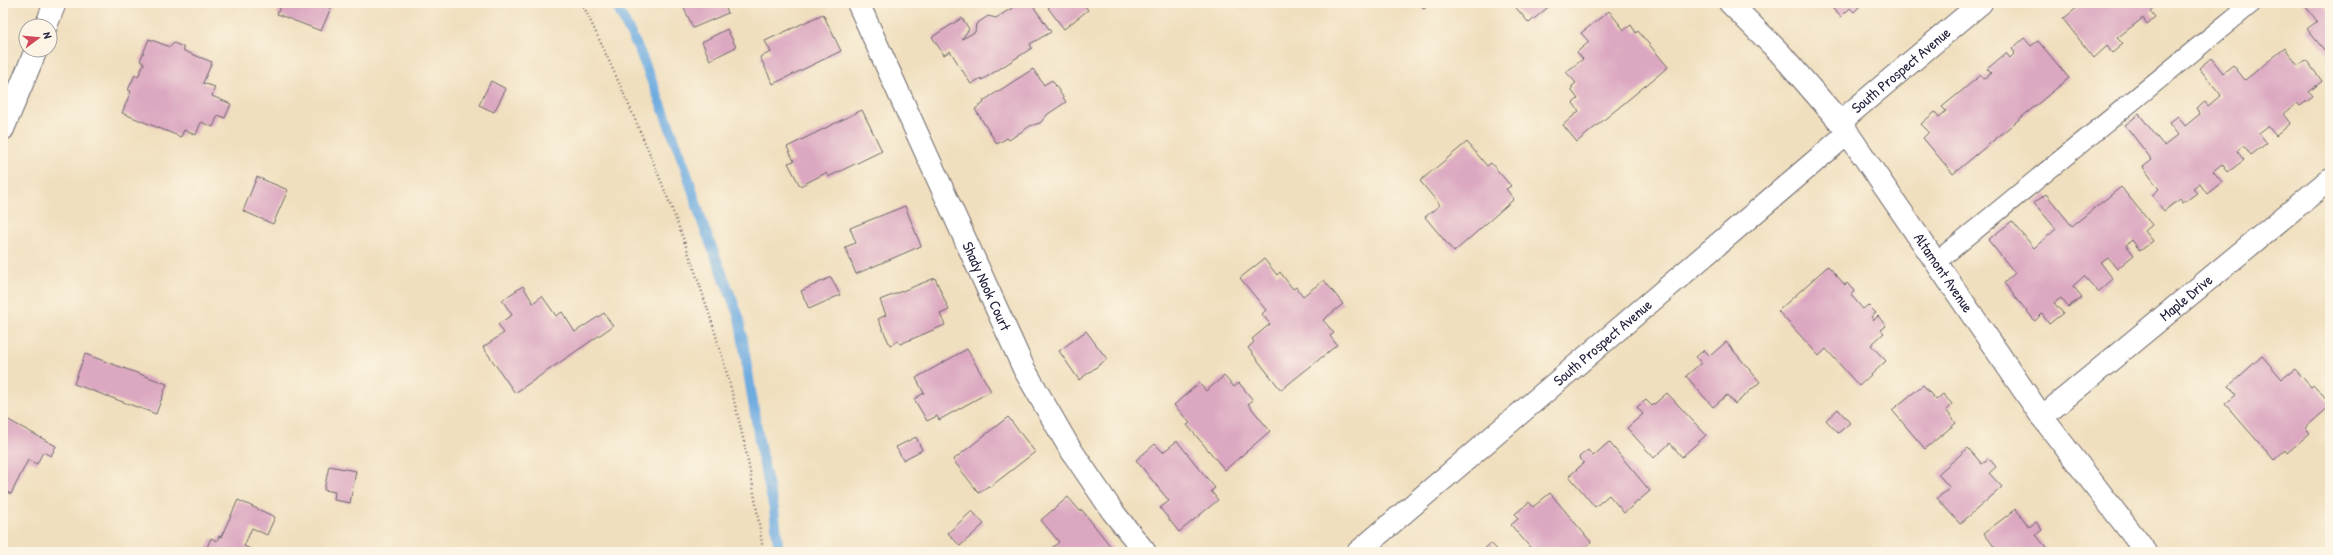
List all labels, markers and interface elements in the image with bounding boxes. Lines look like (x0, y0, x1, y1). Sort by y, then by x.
north arrow (18, 18, 58, 58)
street label: South Prospect Avenue (1847, 22, 1955, 118)
text: N (40, 30, 55, 40)
street label: Altamont Avenue (1909, 229, 1978, 317)
street label: Shady Nook Court (958, 238, 1017, 335)
street label: Maple Drive (2155, 269, 2217, 326)
street label: South Prospect Avenue (1549, 294, 1656, 391)

